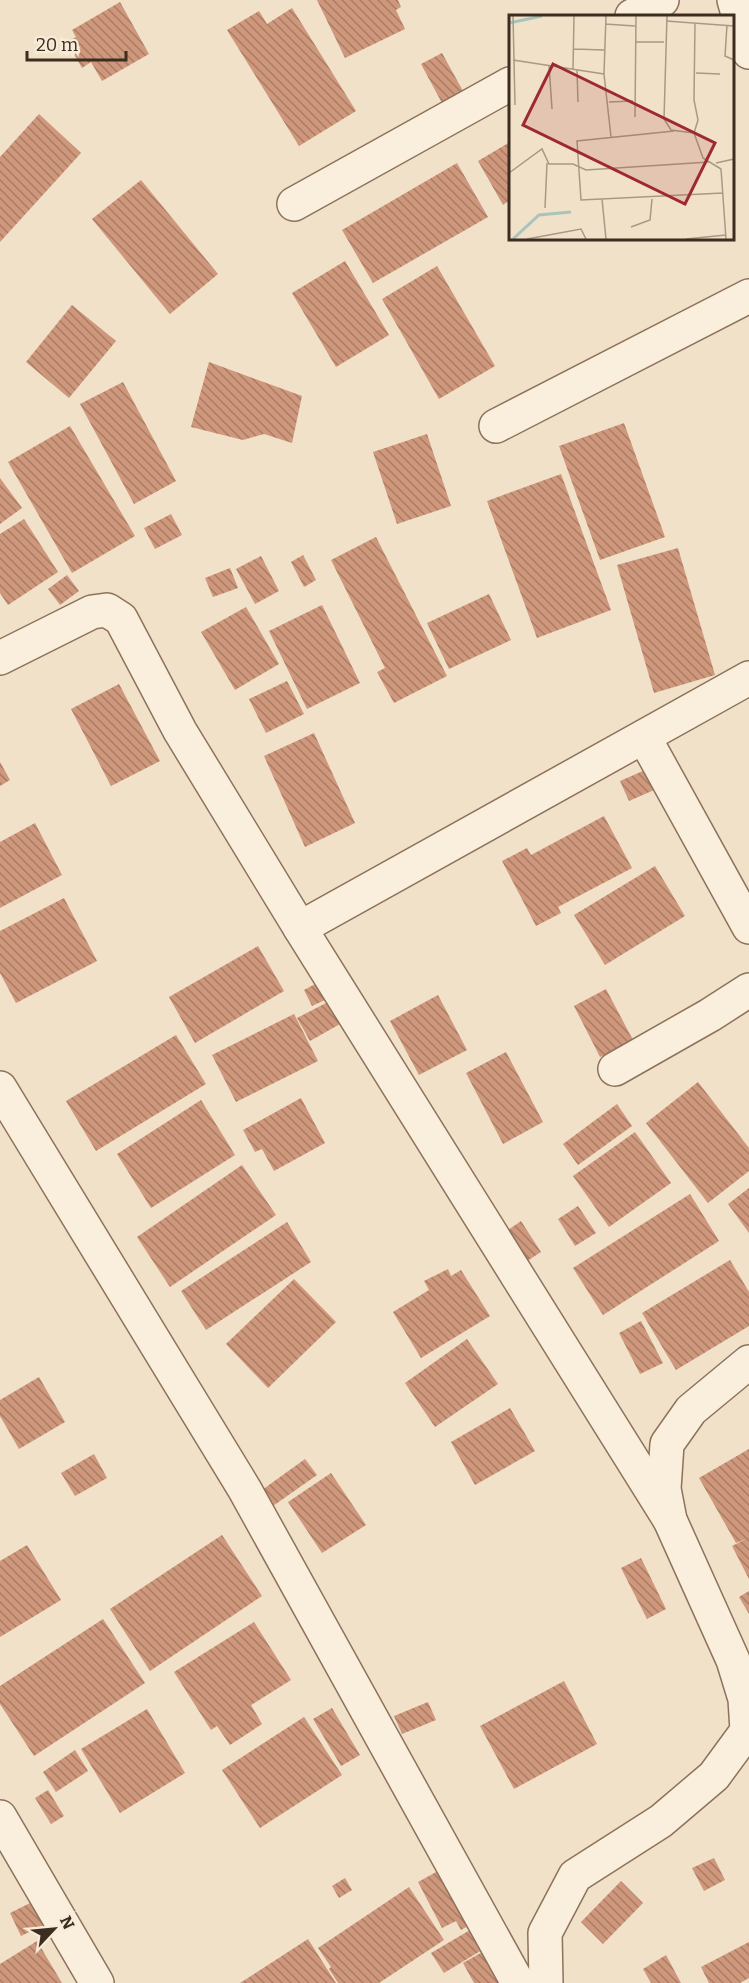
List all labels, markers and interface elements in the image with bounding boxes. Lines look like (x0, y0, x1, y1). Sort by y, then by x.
inset map (509, 15, 734, 240)
scale bar (27, 24, 126, 62)
text: 20 m (36, 34, 78, 56)
north arrow (24, 1899, 84, 1959)
text: N (56, 1913, 78, 1932)

